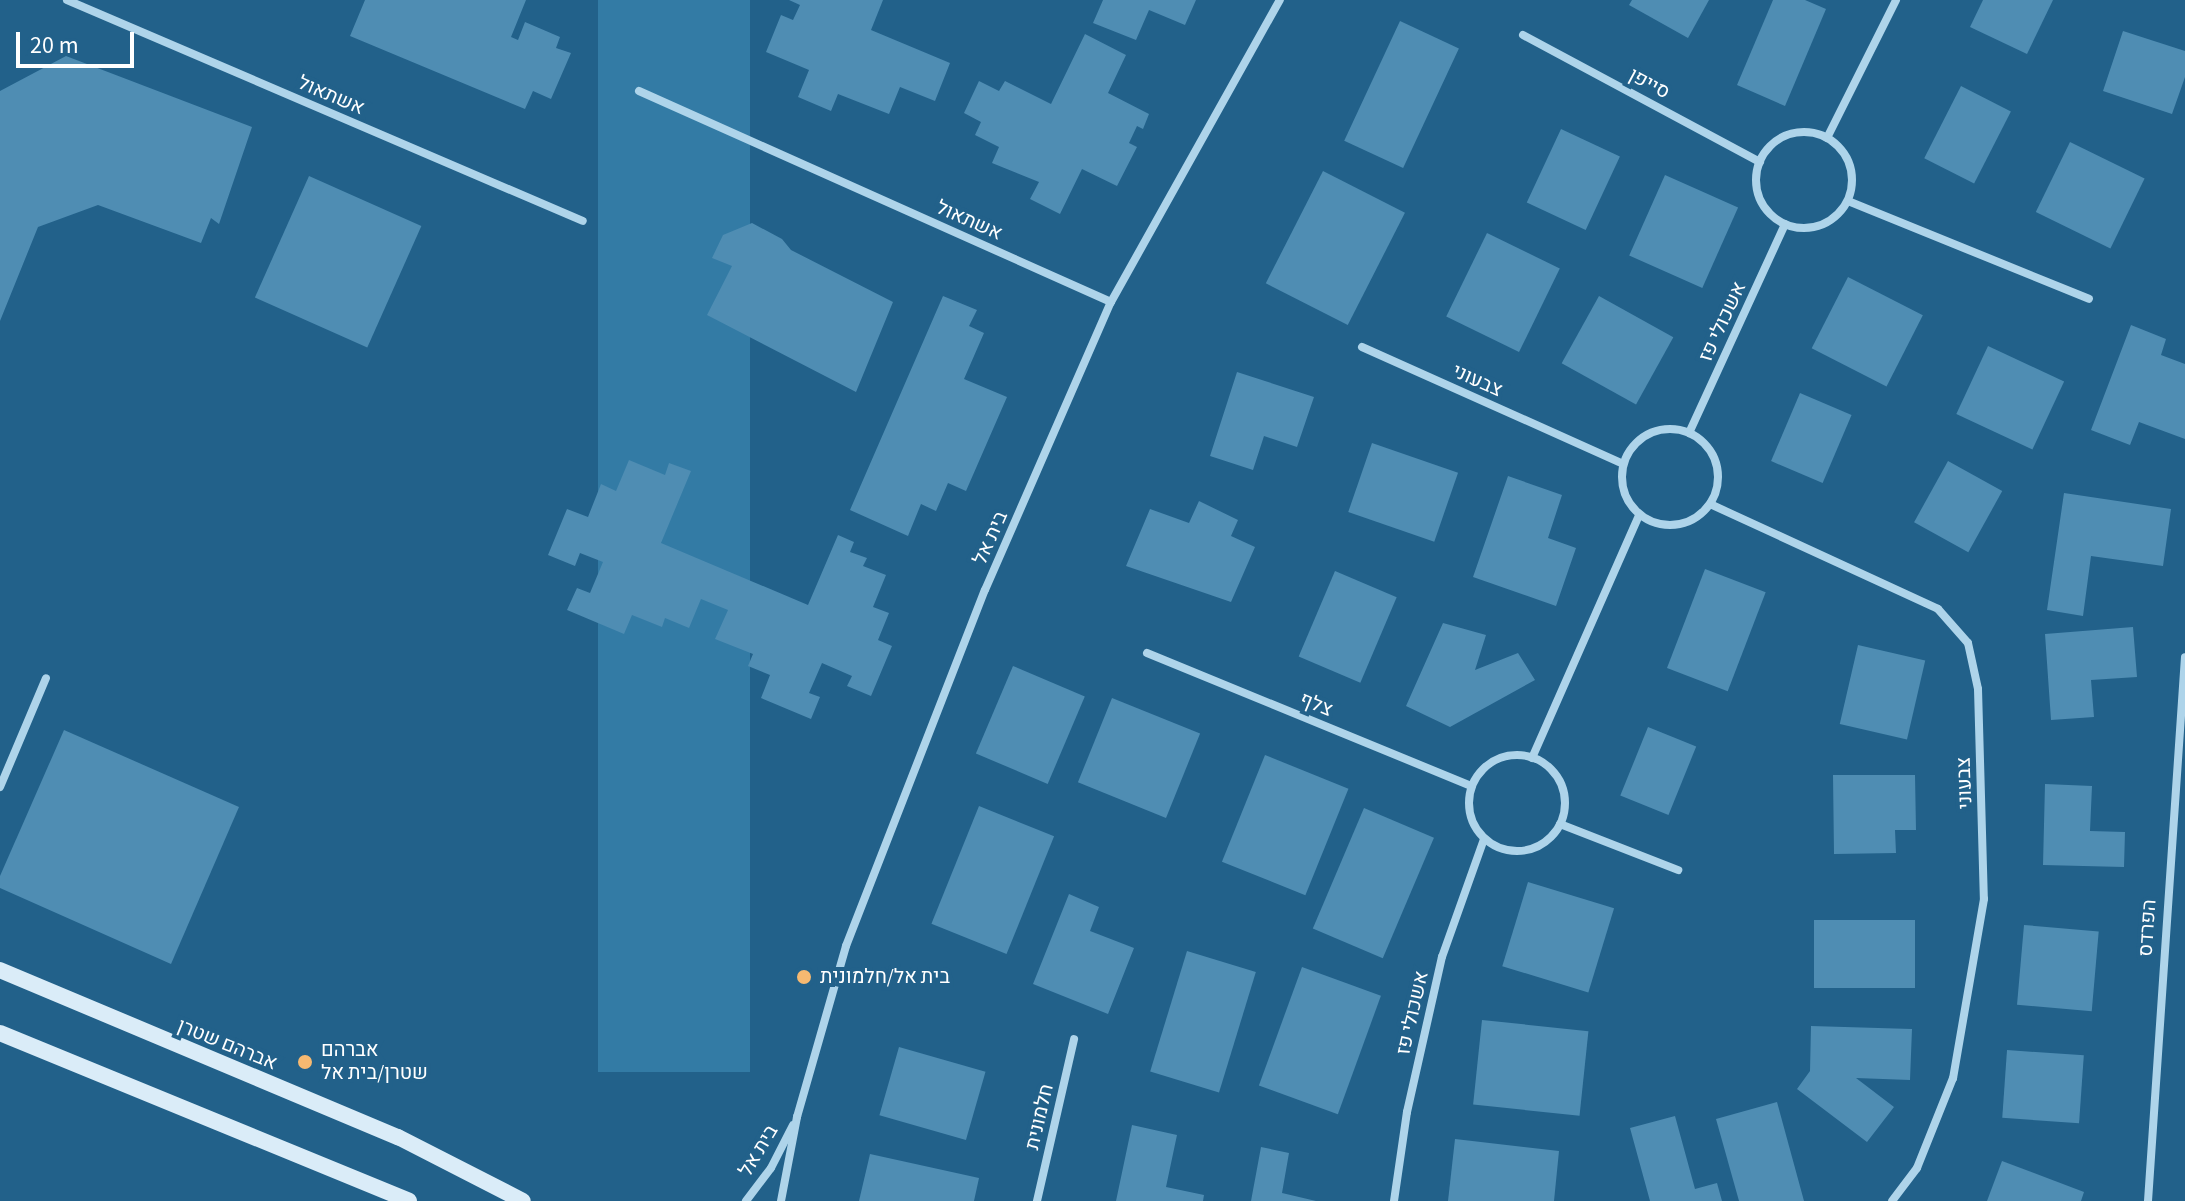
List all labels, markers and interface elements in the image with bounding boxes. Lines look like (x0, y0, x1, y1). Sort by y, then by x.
scale bar (20, 16, 138, 66)
text: 20 m (30, 28, 79, 63)
street label: סייפן (1624, 63, 1674, 105)
street label: אשתאול (294, 71, 368, 121)
street label: אשתאול (932, 196, 1006, 246)
street label: אשכולי פז (1694, 278, 1752, 366)
street label: צבעוני (1448, 359, 1506, 403)
street label: בית אל (969, 507, 1013, 569)
street label: צלף (1296, 688, 1336, 722)
street label: צבעוני (1952, 756, 1978, 810)
street label: הפרדס (2134, 899, 2162, 957)
place label: בית אל/חלמונית (820, 965, 950, 989)
marker: בית אל/חלמונית (795, 968, 813, 986)
street label: אשכולי פז (1392, 969, 1434, 1057)
street label: אברהם שטרן (174, 1014, 280, 1076)
place label: אברהם שטרן/בית אל (321, 1038, 428, 1085)
marker: אברהם שטרן/בית אל (296, 1053, 314, 1071)
street label: חלמונית (1021, 1082, 1059, 1152)
street label: בית אל (734, 1121, 784, 1181)

